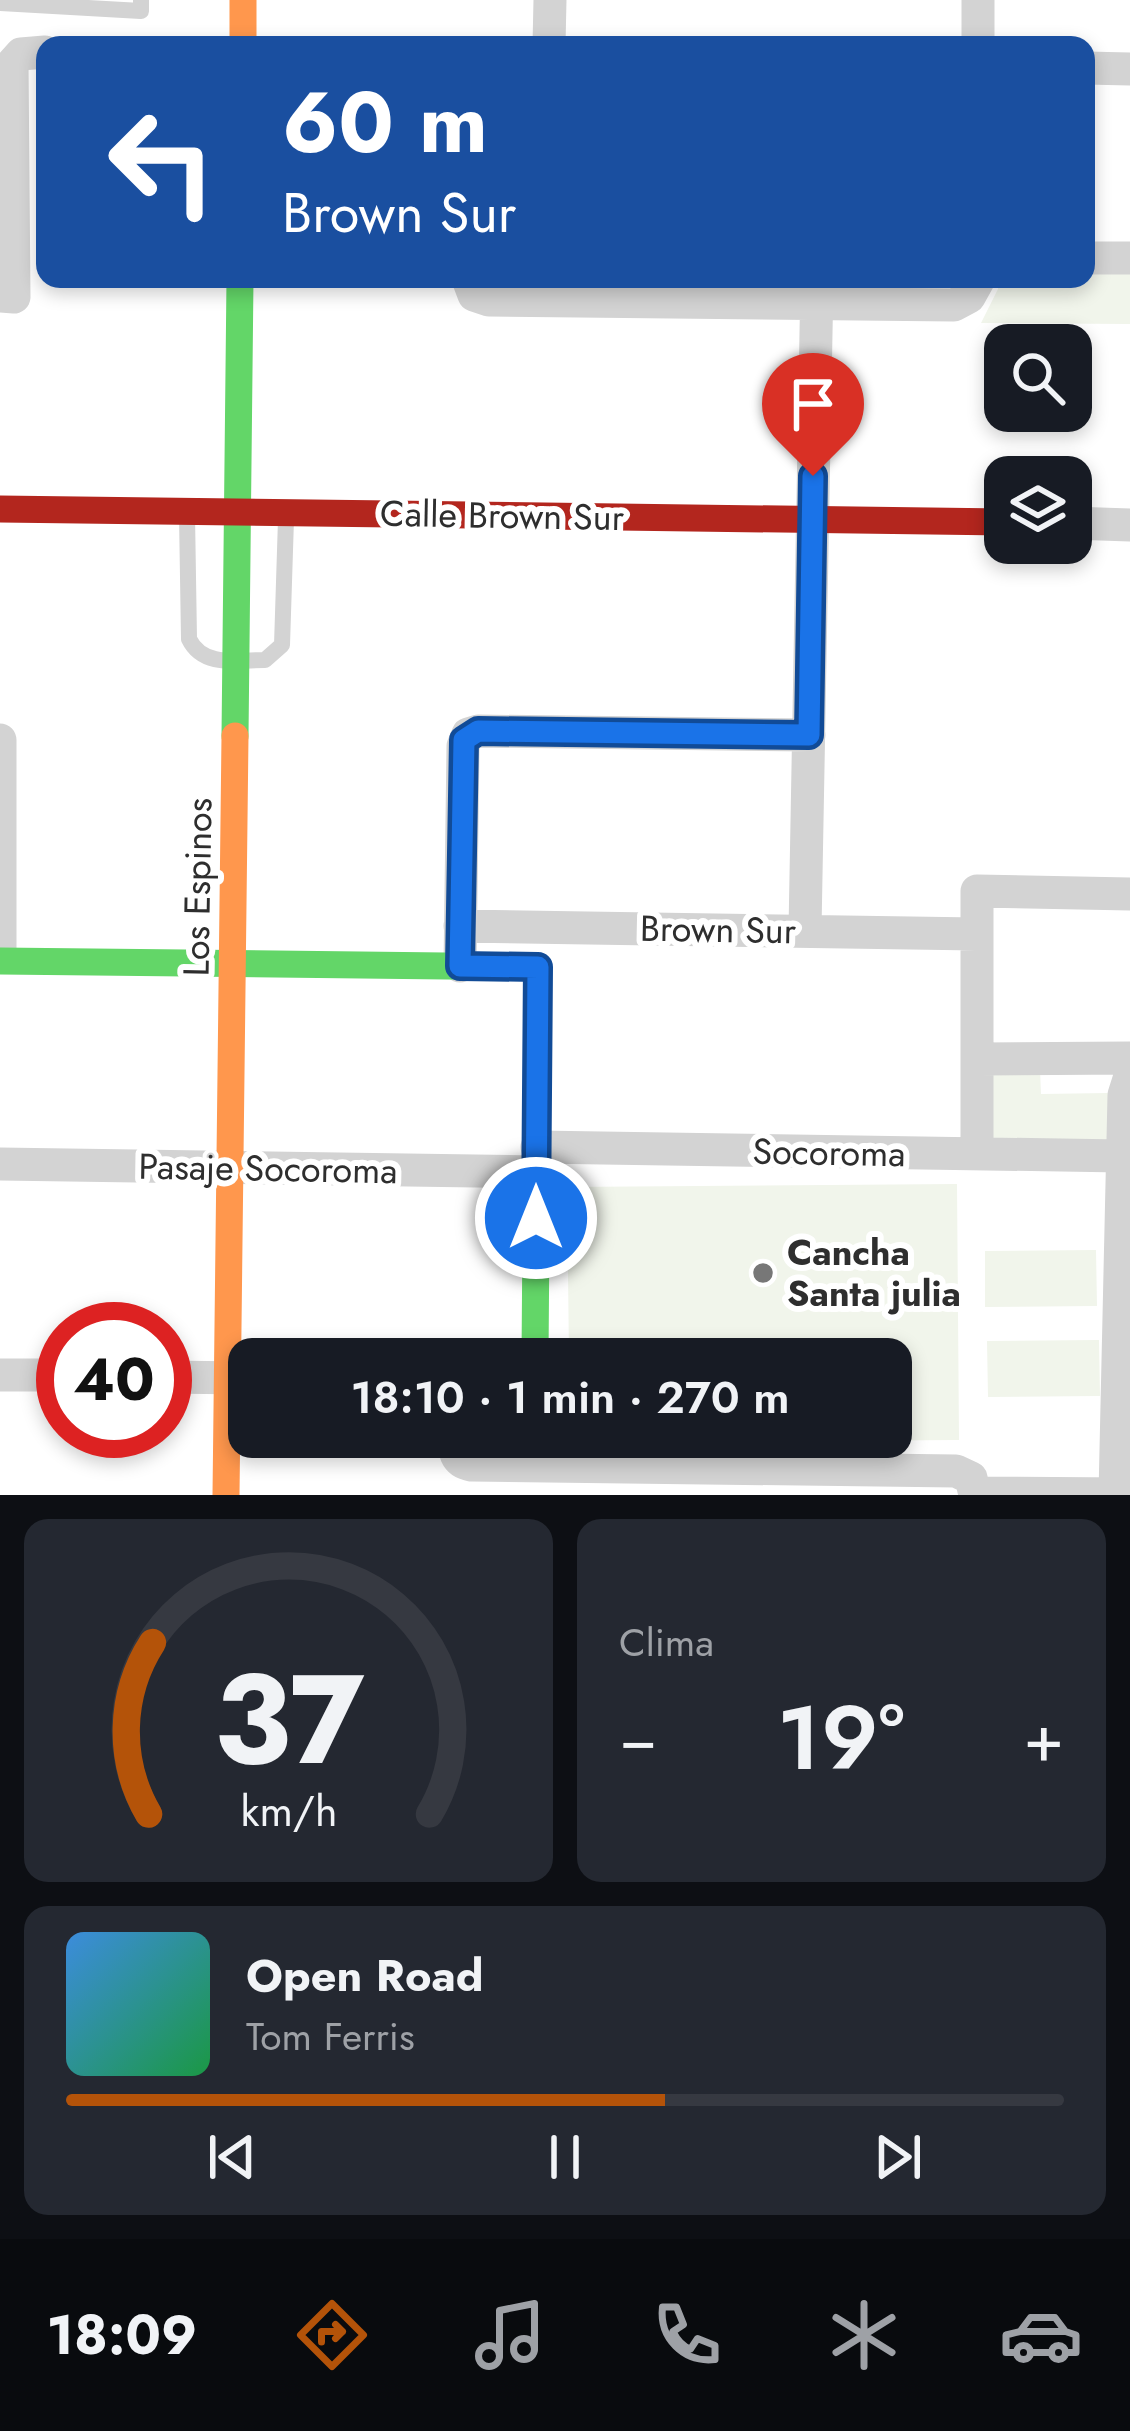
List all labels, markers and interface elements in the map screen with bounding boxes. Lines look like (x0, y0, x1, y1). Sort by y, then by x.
text: 60 m (282, 62, 488, 184)
icon: left (84, 84, 240, 240)
text: Brown Sur (282, 174, 516, 252)
map controls (984, 324, 1092, 564)
button: search (984, 324, 1092, 432)
pin (762, 353, 864, 476)
icon: arrive (780, 371, 846, 437)
button: layers (984, 456, 1092, 564)
street label: Calle Brown Sur (380, 487, 625, 543)
street label: Los Espinos (169, 797, 225, 977)
street label: Brown Sur (639, 902, 797, 956)
street label: Socoroma (752, 1125, 906, 1179)
street label: Pasaje Socoroma (138, 1140, 398, 1196)
position arrow (473, 1155, 599, 1281)
place label: Cancha Santa julia (787, 1226, 961, 1319)
marker: Cancha Santa julia (750, 1260, 776, 1286)
speed limit sign: 40 (36, 1302, 192, 1458)
text: 18:10 · 1 min · 270 m (350, 1365, 790, 1430)
text: Clima (619, 1614, 714, 1671)
text: 37 (213, 1629, 364, 1810)
text: 19° (777, 1673, 905, 1803)
text: − (619, 1690, 658, 1786)
text: + (1023, 1690, 1064, 1786)
text: km/h (240, 1779, 337, 1841)
text: Open Road (246, 1943, 484, 2008)
text: Tom Ferris (246, 2008, 415, 2065)
icon: previous (199, 2124, 265, 2190)
icon: pause (532, 2124, 598, 2190)
icon: next (865, 2124, 931, 2190)
icon: directions (290, 2293, 374, 2377)
icon: music (468, 2293, 552, 2377)
icon: phone (645, 2293, 729, 2377)
icon: climate (822, 2293, 906, 2377)
icon: car (999, 2293, 1083, 2377)
text: 18:09 (47, 2296, 197, 2374)

